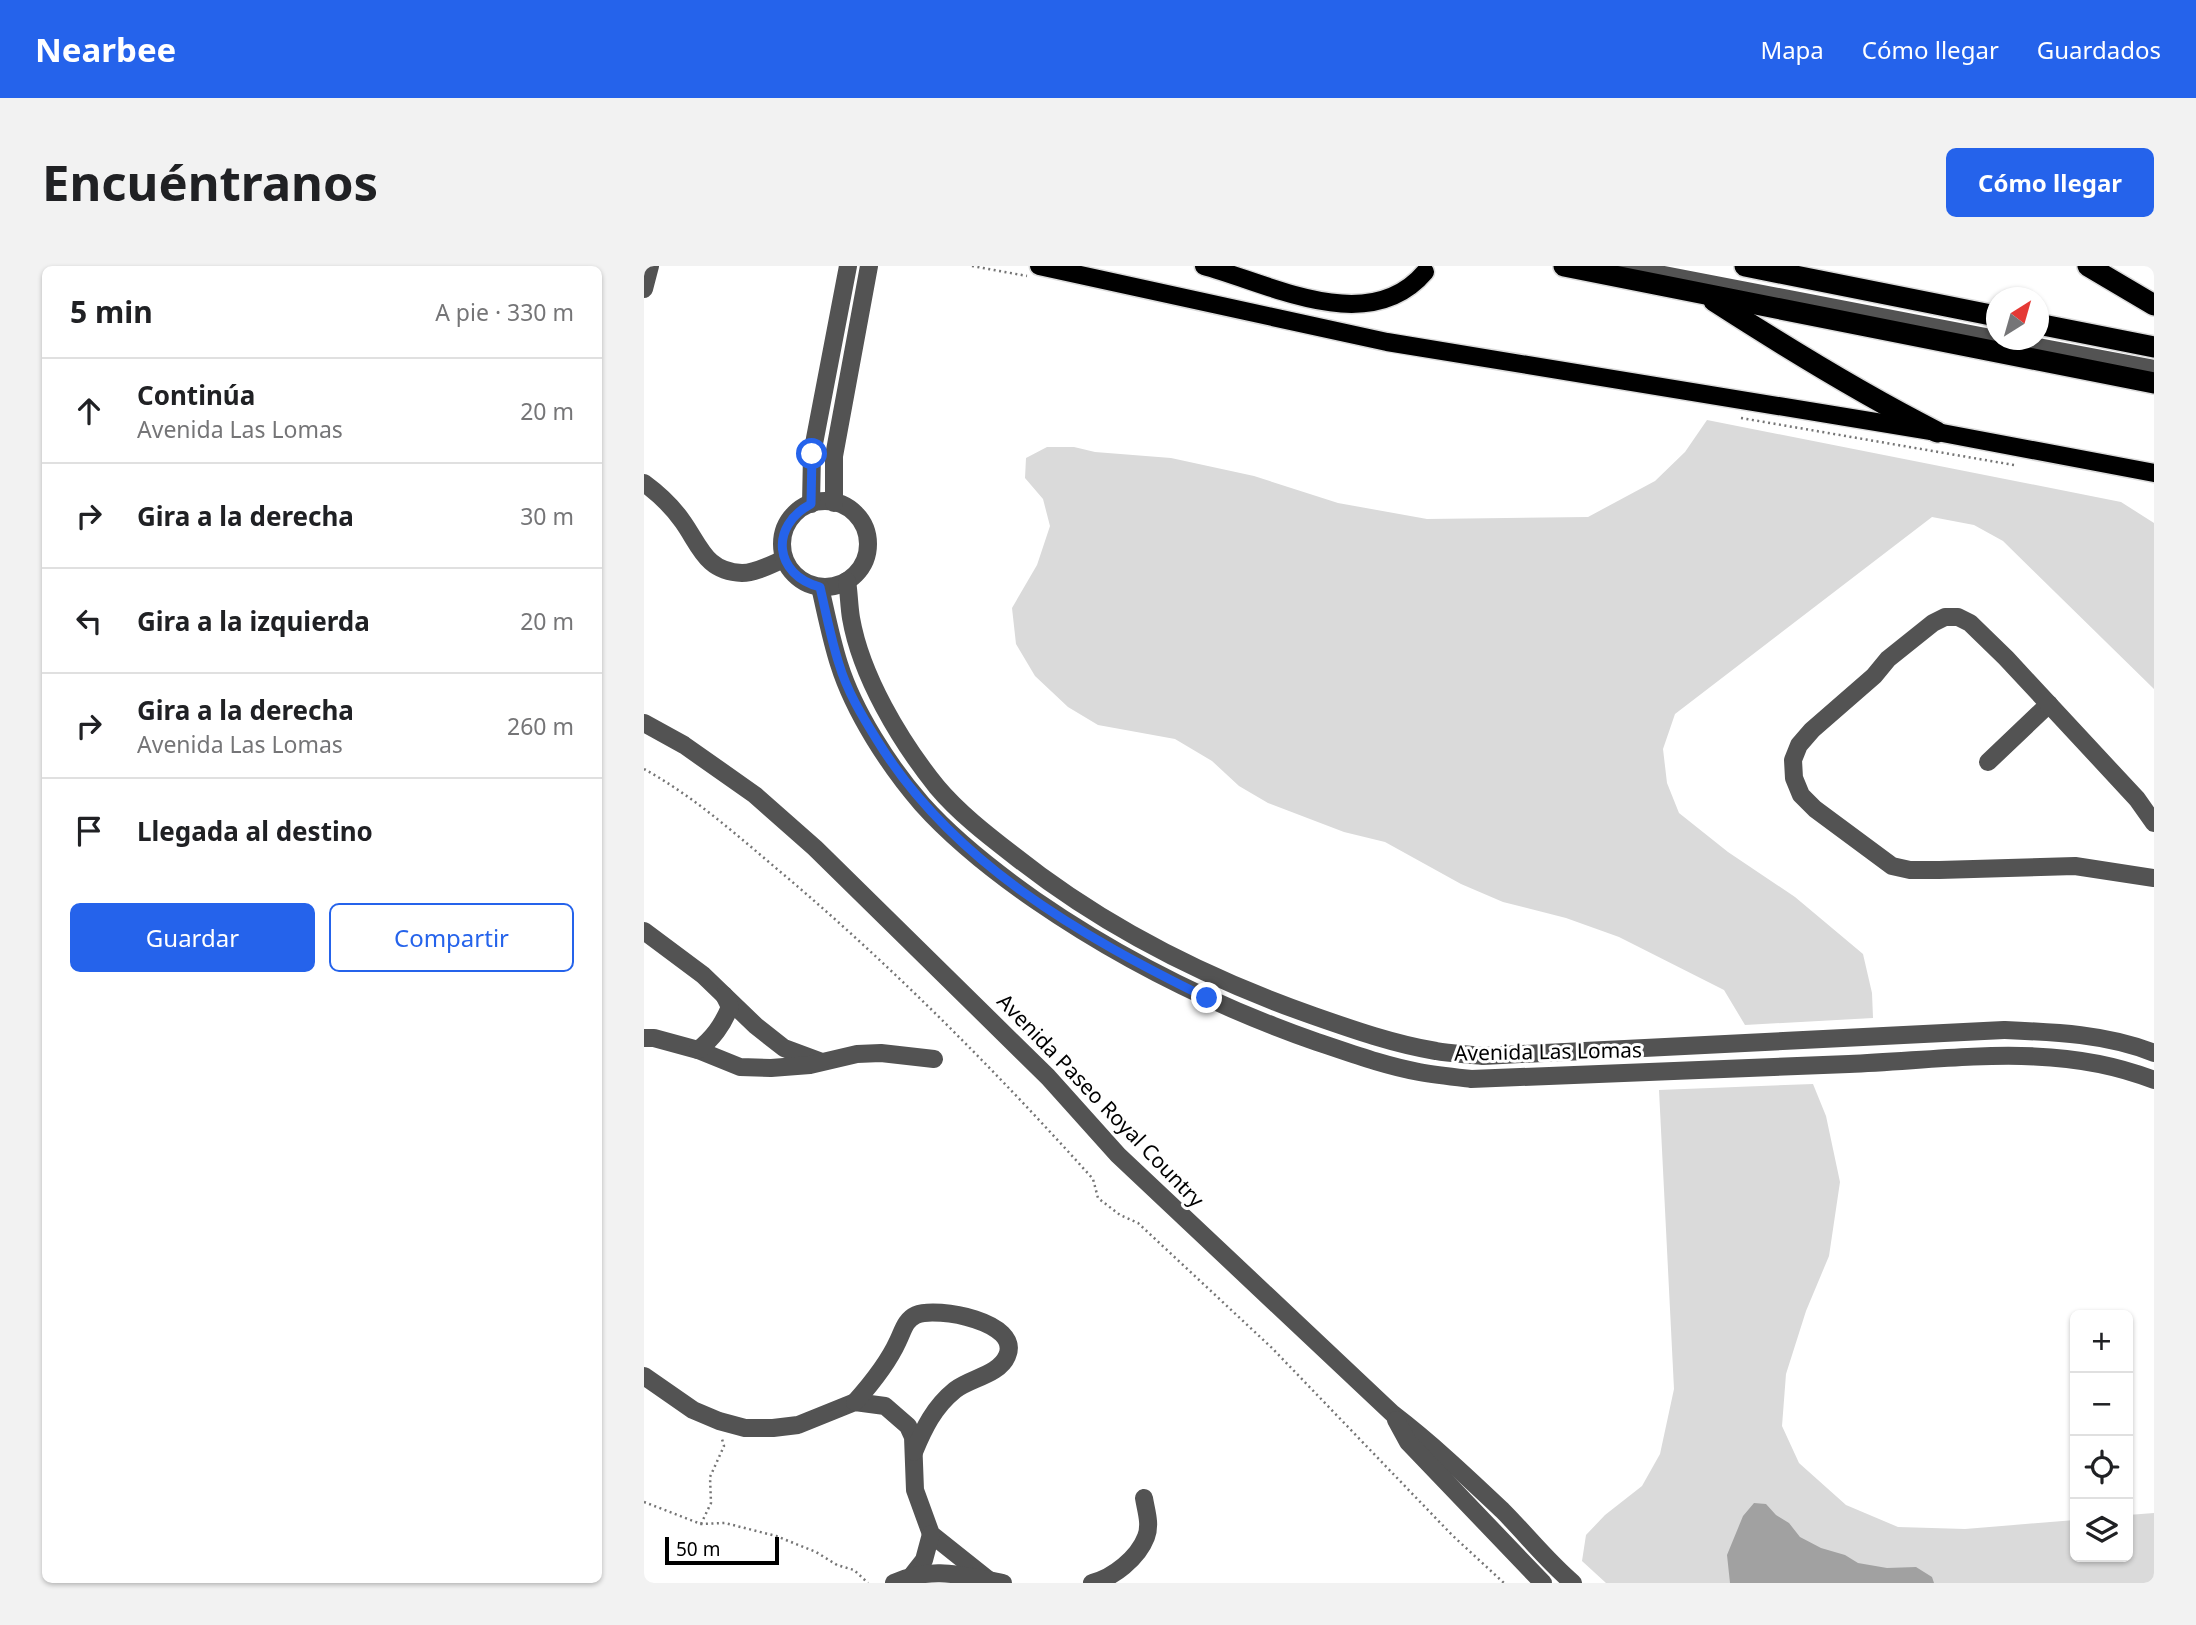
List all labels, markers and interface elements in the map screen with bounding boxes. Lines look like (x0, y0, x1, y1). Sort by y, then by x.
text: Nearbee (35, 27, 176, 72)
text: Mapa (1760, 33, 1824, 66)
text: Cómo llegar (1862, 33, 1999, 66)
text: Guardados (2037, 33, 2161, 66)
button: Cómo llegar (1946, 148, 2154, 217)
text: Encuéntranos (42, 149, 378, 215)
north arrow (1986, 287, 2049, 350)
text: 5 min (70, 291, 153, 332)
text: A pie · 330 m (435, 296, 574, 328)
text: Continúa (137, 377, 255, 413)
icon: ahead (70, 392, 108, 430)
text: 20 m (520, 395, 574, 427)
text: Avenida Las Lomas (137, 413, 343, 445)
route start (796, 438, 827, 469)
icon: right (70, 497, 108, 535)
text: Gira a la derecha (137, 498, 354, 534)
text: 30 m (520, 500, 574, 532)
icon: left (70, 602, 108, 640)
text: Gira a la izquierda (137, 603, 370, 639)
text: 20 m (520, 605, 574, 637)
text: Gira a la derecha (137, 692, 354, 728)
icon: right (70, 707, 108, 745)
text: 260 m (507, 710, 574, 742)
text: Avenida Las Lomas (137, 728, 343, 760)
icon: arrive (70, 812, 108, 850)
text: Llegada al destino (137, 813, 373, 849)
button: Guardar (70, 903, 315, 972)
button: Compartir (329, 903, 574, 972)
route end (1191, 982, 1222, 1013)
street label: Avenida Paseo Royal Country (991, 987, 1211, 1213)
street label: Avenida Las Lomas (1454, 1035, 1642, 1067)
map controls (2070, 1310, 2133, 1562)
button: + (2070, 1310, 2133, 1373)
button: − (2070, 1373, 2133, 1436)
button: locate (2070, 1436, 2133, 1499)
button: layers (2070, 1499, 2133, 1562)
scale bar (665, 1534, 779, 1566)
text: 50 m (676, 1536, 720, 1562)

